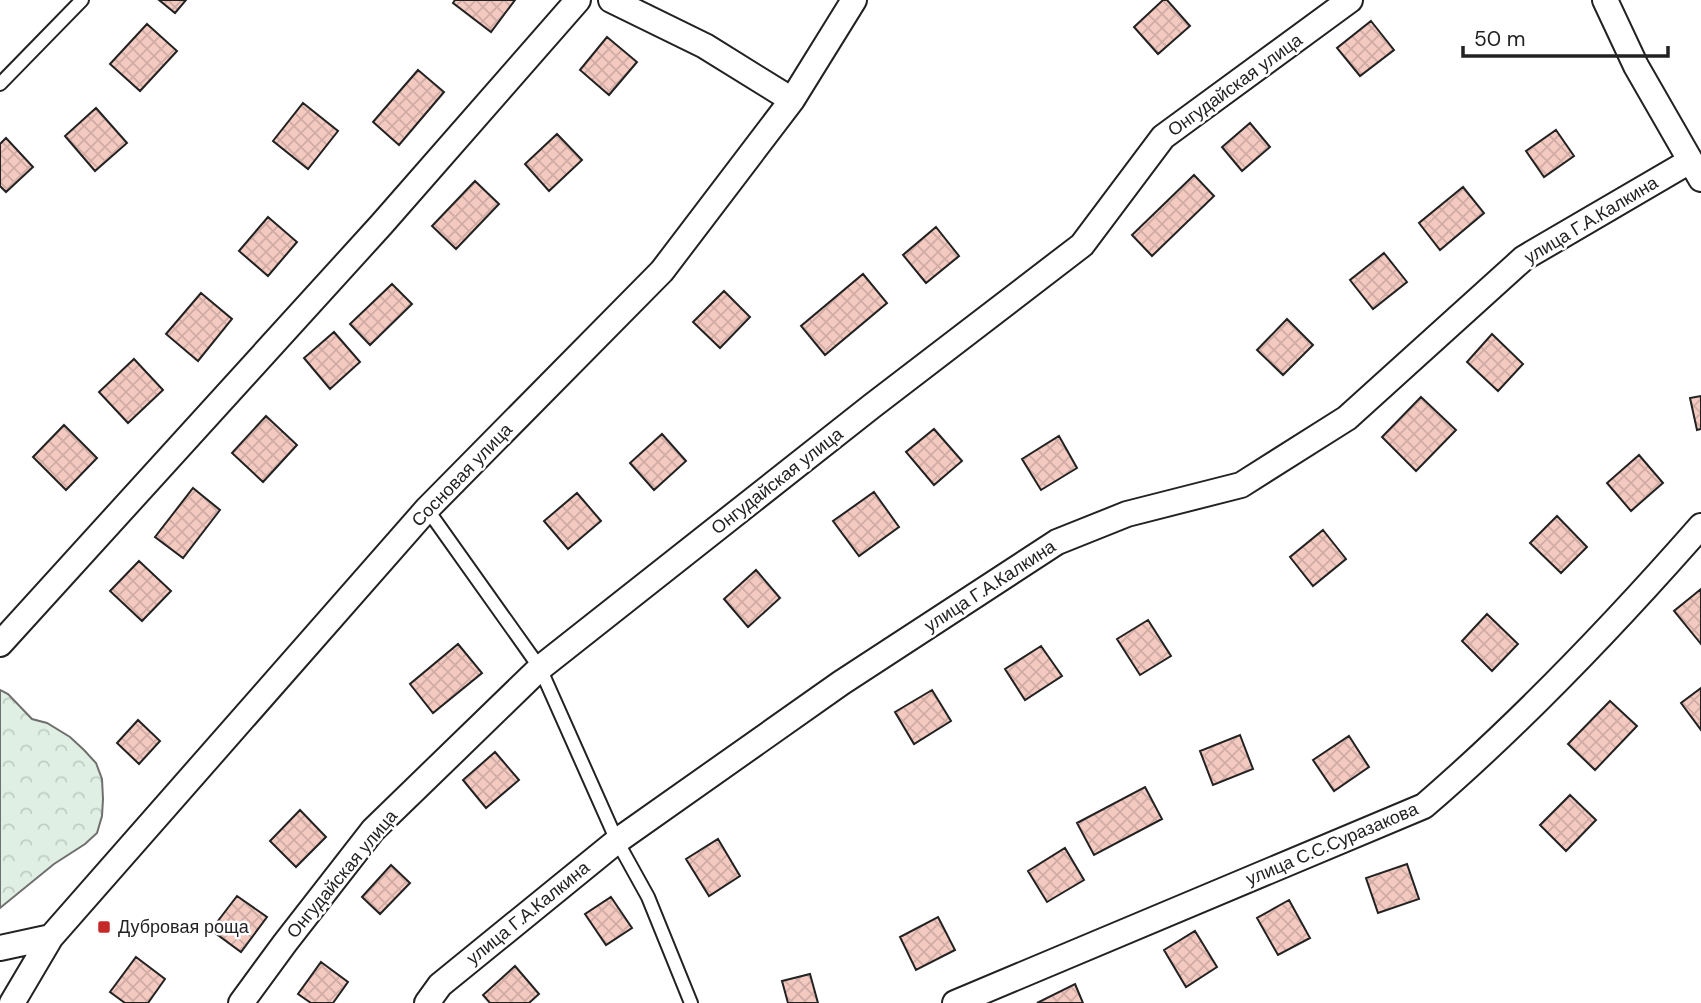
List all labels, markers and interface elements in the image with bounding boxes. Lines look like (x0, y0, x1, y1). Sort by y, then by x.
scale bar (1463, 14, 1668, 58)
text: 50 m (1474, 25, 1525, 53)
street label: Онгудайская улица (1163, 27, 1308, 142)
street label: улица Г.А.Калкина (1520, 170, 1663, 269)
street label: Сосновая улица (406, 417, 518, 532)
street label: Онгудайская улица (706, 421, 849, 540)
street label: улица Г.А.Калкина (920, 534, 1061, 637)
street label: улица С.С.Суразакова (1242, 796, 1423, 891)
street label: Онгудайская улица (281, 804, 403, 943)
street label: улица Г.А.Калкина (461, 855, 595, 970)
place label: Дубровая роща (118, 915, 250, 939)
marker: Дубровая роща (96, 919, 112, 935)

